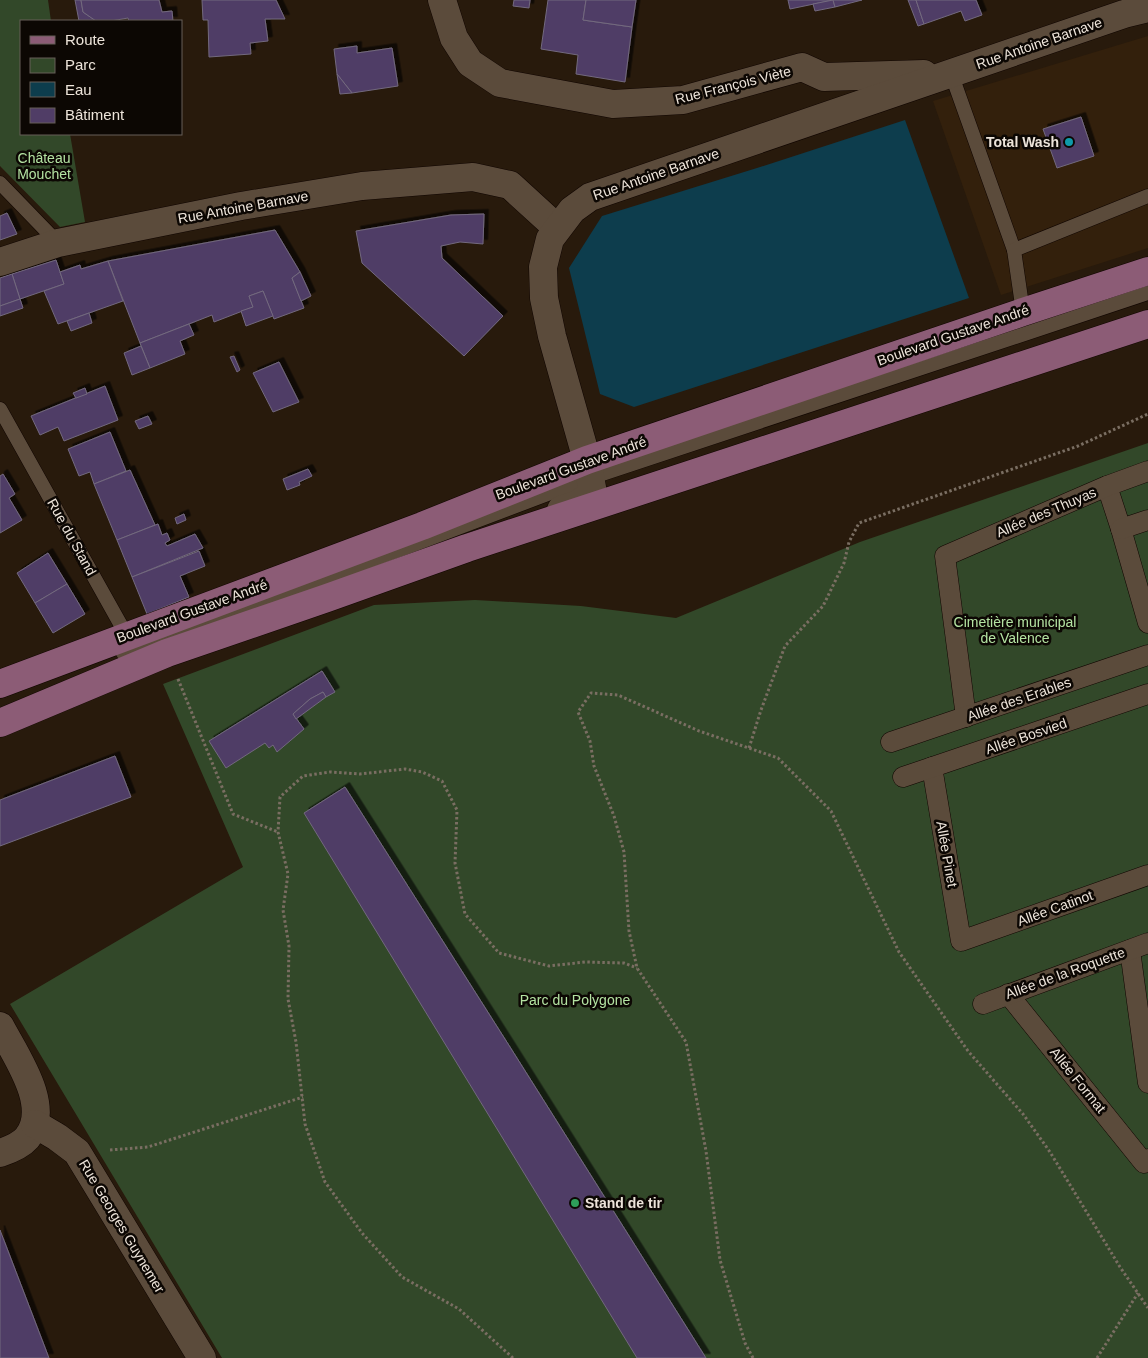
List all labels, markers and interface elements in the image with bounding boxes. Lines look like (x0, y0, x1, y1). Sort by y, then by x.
street label: Rue Antoine Barnave (974, 14, 1104, 72)
legend (20, 20, 182, 135)
text: Route (65, 31, 105, 48)
text: Parc (65, 56, 96, 73)
street label: Rue François Viète (673, 63, 793, 107)
text: Eau (65, 81, 92, 98)
text: Bâtiment (65, 106, 125, 123)
place label: Total Wash (986, 134, 1059, 150)
marker: Total Wash (1063, 136, 1075, 148)
street label: Rue Antoine Barnave (591, 145, 721, 203)
park label: Château Mouchet (17, 150, 71, 182)
street label: Rue Antoine Barnave (176, 188, 310, 226)
street label: Boulevard Gustave André (875, 301, 1031, 369)
street label: Boulevard Gustave André (493, 433, 649, 503)
street label: Allée des Thuyas (994, 484, 1098, 540)
street label: Rue du Stand (44, 496, 100, 578)
street label: Boulevard Gustave André (114, 576, 270, 646)
park label: Cimetière municipal de Valence (954, 614, 1076, 646)
street label: Allée des Erables (965, 674, 1073, 724)
street label: Allée Bosvied (983, 715, 1069, 757)
street label: Allée Pinet (933, 820, 961, 888)
street label: Allée Catinot (1015, 887, 1095, 929)
street label: Allée de la Roquette (1003, 944, 1127, 1002)
park label: Parc du Polygone (520, 992, 630, 1008)
street label: Allée Format (1047, 1044, 1109, 1116)
street label: Rue Georges Guynemer (76, 1157, 168, 1296)
place label: Stand de tir (585, 1195, 663, 1211)
marker: Stand de tir (569, 1197, 581, 1209)

